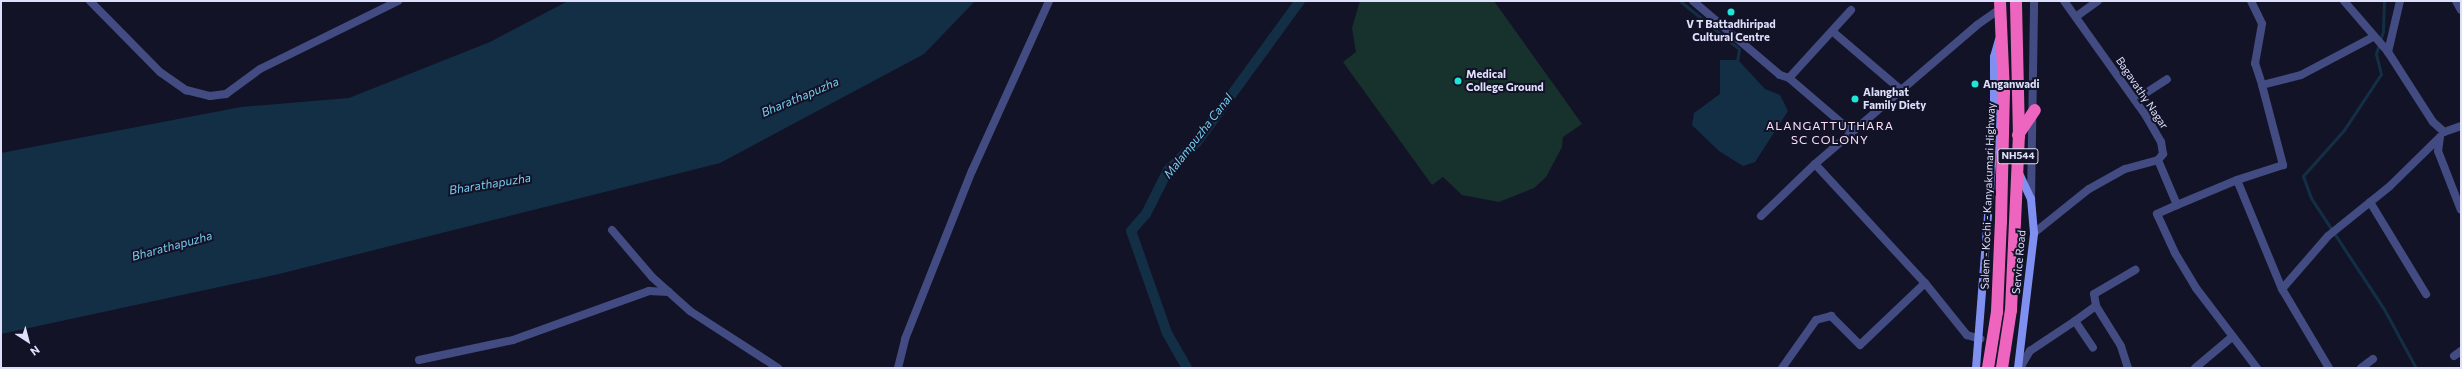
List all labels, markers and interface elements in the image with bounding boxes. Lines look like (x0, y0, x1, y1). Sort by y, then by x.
marker: V T Battadhiripad Cultural Centre (1726, 7, 1736, 17)
place label: V T Battadhiripad Cultural Centre (1686, 18, 1776, 44)
street label: Bagavathy Nagar (2113, 54, 2171, 132)
place label: Medical College Ground (1466, 68, 1544, 94)
water label: Bharathapuzha (759, 74, 841, 120)
marker: Medical College Ground (1453, 76, 1463, 86)
place label: Anganwadi (1983, 77, 2040, 91)
marker: Anganwadi (1970, 79, 1980, 89)
place label: Alanghat Family Diety (1863, 86, 1926, 112)
water label: Malampuzha Canal (1161, 91, 1235, 181)
marker: Alanghat Family Diety (1850, 94, 1860, 104)
street label: Salem - Kochi - Kanyakumari Highway (1978, 102, 1998, 290)
district label: ALANGATTUTHARA SC COLONY (1766, 119, 1894, 147)
road number: NH544 (1997, 148, 2039, 164)
water label: Bharathapuzha (448, 170, 532, 198)
water label: Bharathapuzha (130, 228, 214, 264)
street label: Service Road (2010, 229, 2028, 295)
north arrow (8, 321, 48, 361)
text: N (28, 343, 43, 359)

